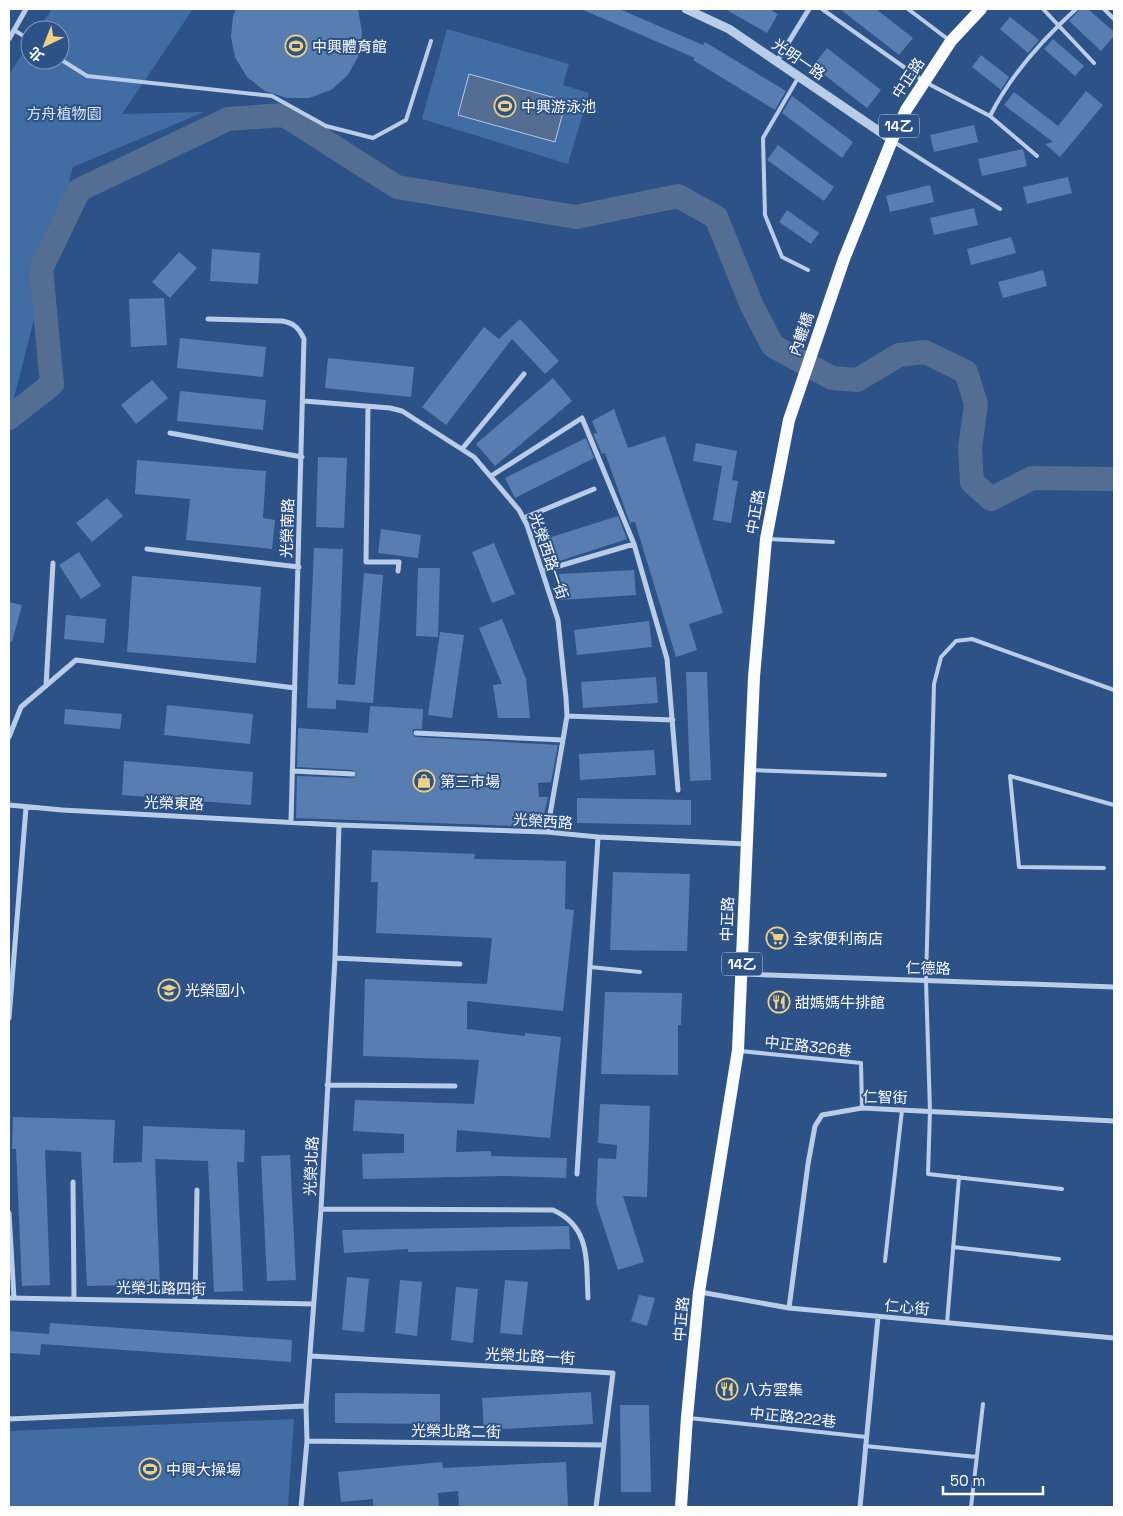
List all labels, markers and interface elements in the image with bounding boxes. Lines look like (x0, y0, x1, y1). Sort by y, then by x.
north arrow (20, 20, 70, 70)
sports icon: 中興體育館 (284, 34, 308, 58)
street label: 光明一路 (769, 34, 829, 84)
place label: 中興體育館 (312, 37, 387, 56)
text: 北 (25, 43, 47, 66)
street label: 中正路 (888, 54, 928, 102)
sports icon: 中興游泳池 (493, 94, 517, 118)
place label: 中興游泳池 (521, 97, 596, 116)
park label: 方舟植物園 (26, 104, 102, 123)
road number: 14乙 (879, 114, 919, 138)
street label: 內轆橋 (785, 310, 817, 358)
street label: 中正路 (742, 488, 768, 536)
street label: 光榮南路 (276, 498, 298, 558)
street label: 光榮西路一街 (525, 510, 573, 602)
shop icon: 第三市場 (412, 769, 436, 793)
place label: 第三市場 (440, 772, 500, 791)
street label: 光榮東路 (144, 792, 204, 814)
street label: 光榮西路 (512, 809, 574, 833)
street label: 中正路 (717, 896, 737, 942)
supermarket icon: 全家便利商店 (765, 926, 789, 950)
place label: 全家便利商店 (793, 929, 883, 948)
road number: 14乙 (722, 952, 762, 976)
street label: 仁德路 (905, 958, 951, 978)
school or university icon: 光榮國小 (157, 978, 181, 1002)
place label: 光榮國小 (185, 981, 245, 1000)
restaurant icon: 甜媽媽牛排館 (767, 990, 791, 1014)
place label: 甜媽媽牛排館 (795, 993, 885, 1012)
street label: 中正路326巷 (764, 1032, 852, 1060)
street label: 仁智街 (862, 1087, 908, 1107)
street label: 光榮北路 (300, 1136, 322, 1196)
street label: 光榮北路四街 (116, 1278, 206, 1298)
street label: 中正路 (670, 1296, 692, 1342)
street label: 仁心街 (884, 1296, 930, 1318)
street label: 光榮北路一街 (485, 1344, 575, 1368)
restaurant icon: 八方雲集 (715, 1377, 739, 1401)
place label: 八方雲集 (743, 1380, 803, 1399)
street label: 中正路222巷 (749, 1403, 837, 1431)
street label: 光榮北路二街 (411, 1421, 501, 1441)
sports icon: 中興大操場 (138, 1457, 162, 1481)
place label: 中興大操場 (166, 1460, 241, 1479)
scale bar (943, 1464, 1043, 1496)
text: 50 m (950, 1471, 985, 1490)

